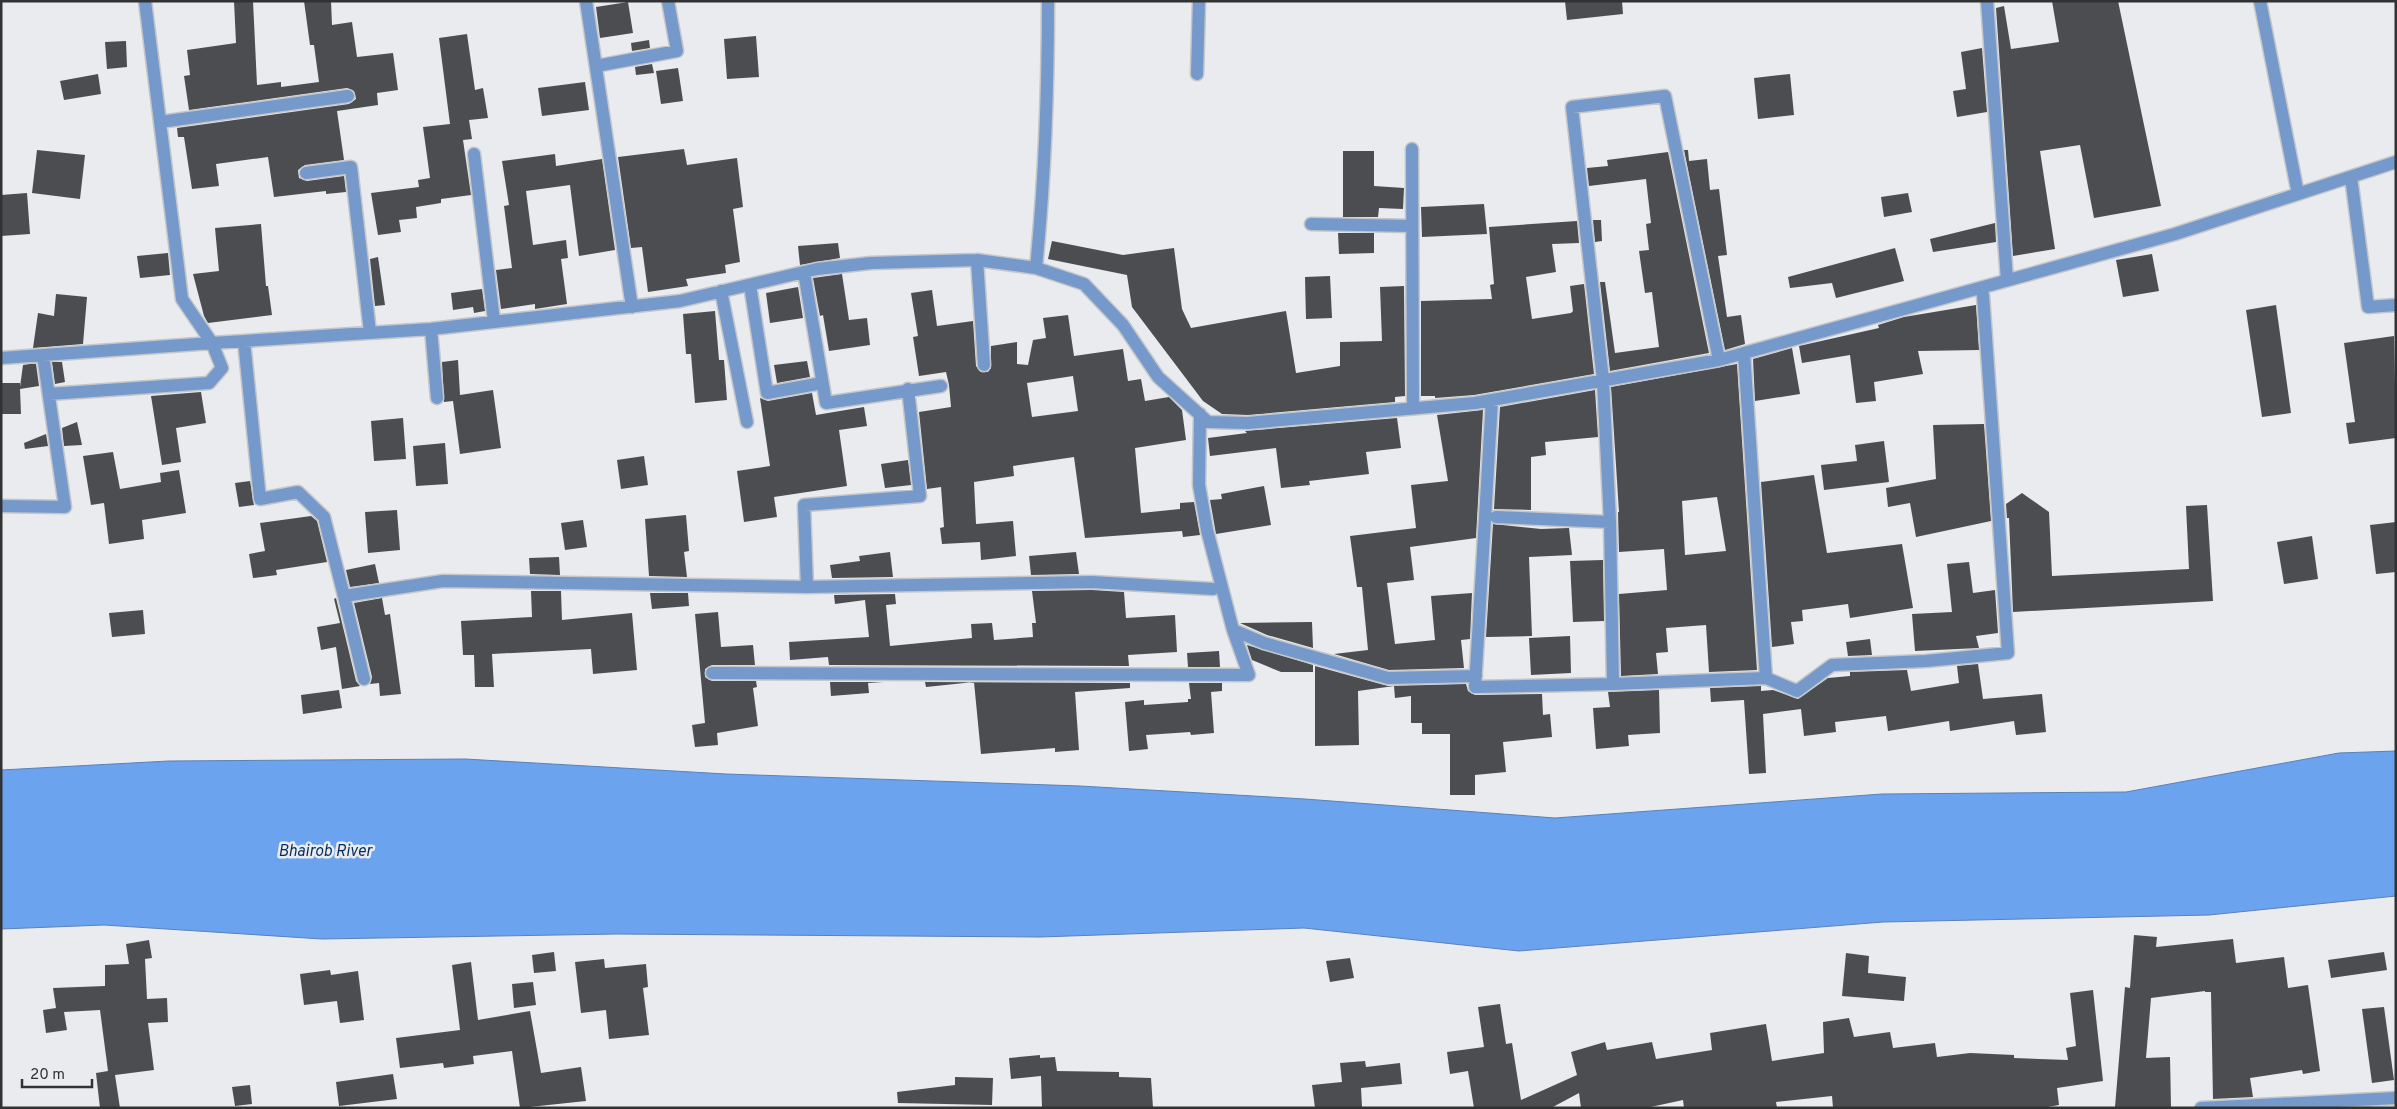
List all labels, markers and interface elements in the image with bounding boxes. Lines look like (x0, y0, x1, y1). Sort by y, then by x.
water label: Bhairob River (278, 842, 374, 862)
scale bar (22, 1056, 92, 1088)
text: 20 m (30, 1066, 65, 1085)

